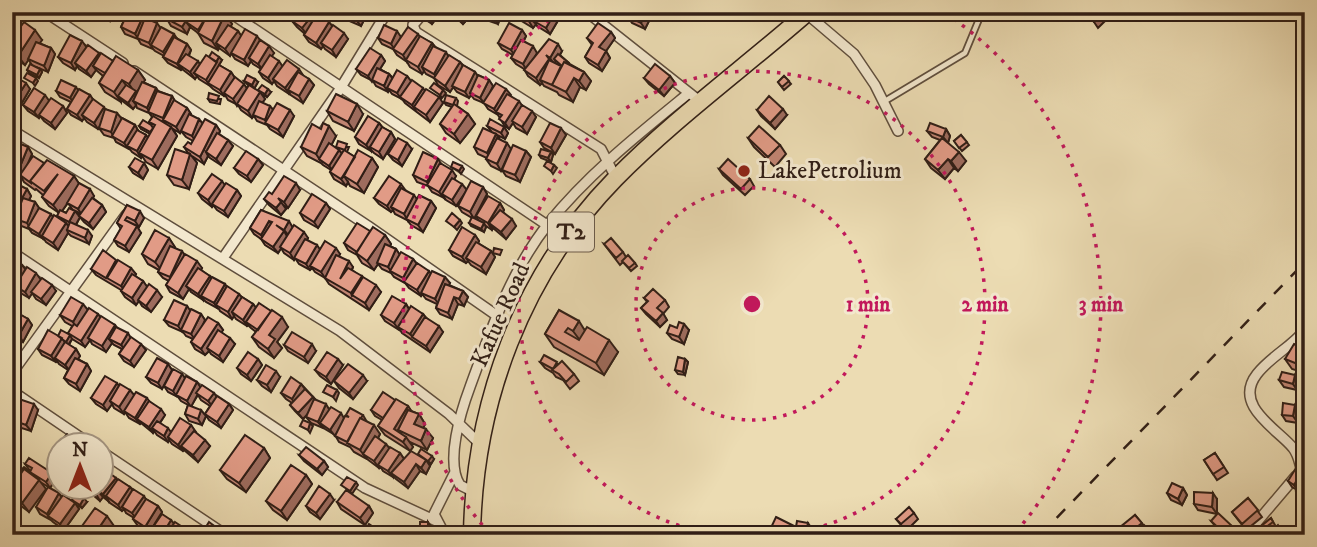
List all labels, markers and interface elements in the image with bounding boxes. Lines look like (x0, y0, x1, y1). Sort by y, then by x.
place label: LakePetrolium (758, 156, 902, 186)
marker: LakePetrolium (736, 163, 752, 179)
road number: T2 (548, 213, 594, 252)
street label: Kafue Road (465, 258, 537, 372)
centre of rings (740, 292, 764, 316)
text: 1 min (846, 292, 891, 318)
text: 2 min (962, 292, 1010, 318)
text: 3 min (1079, 292, 1124, 318)
north arrow (46, 432, 116, 502)
text: N (72, 439, 88, 462)

